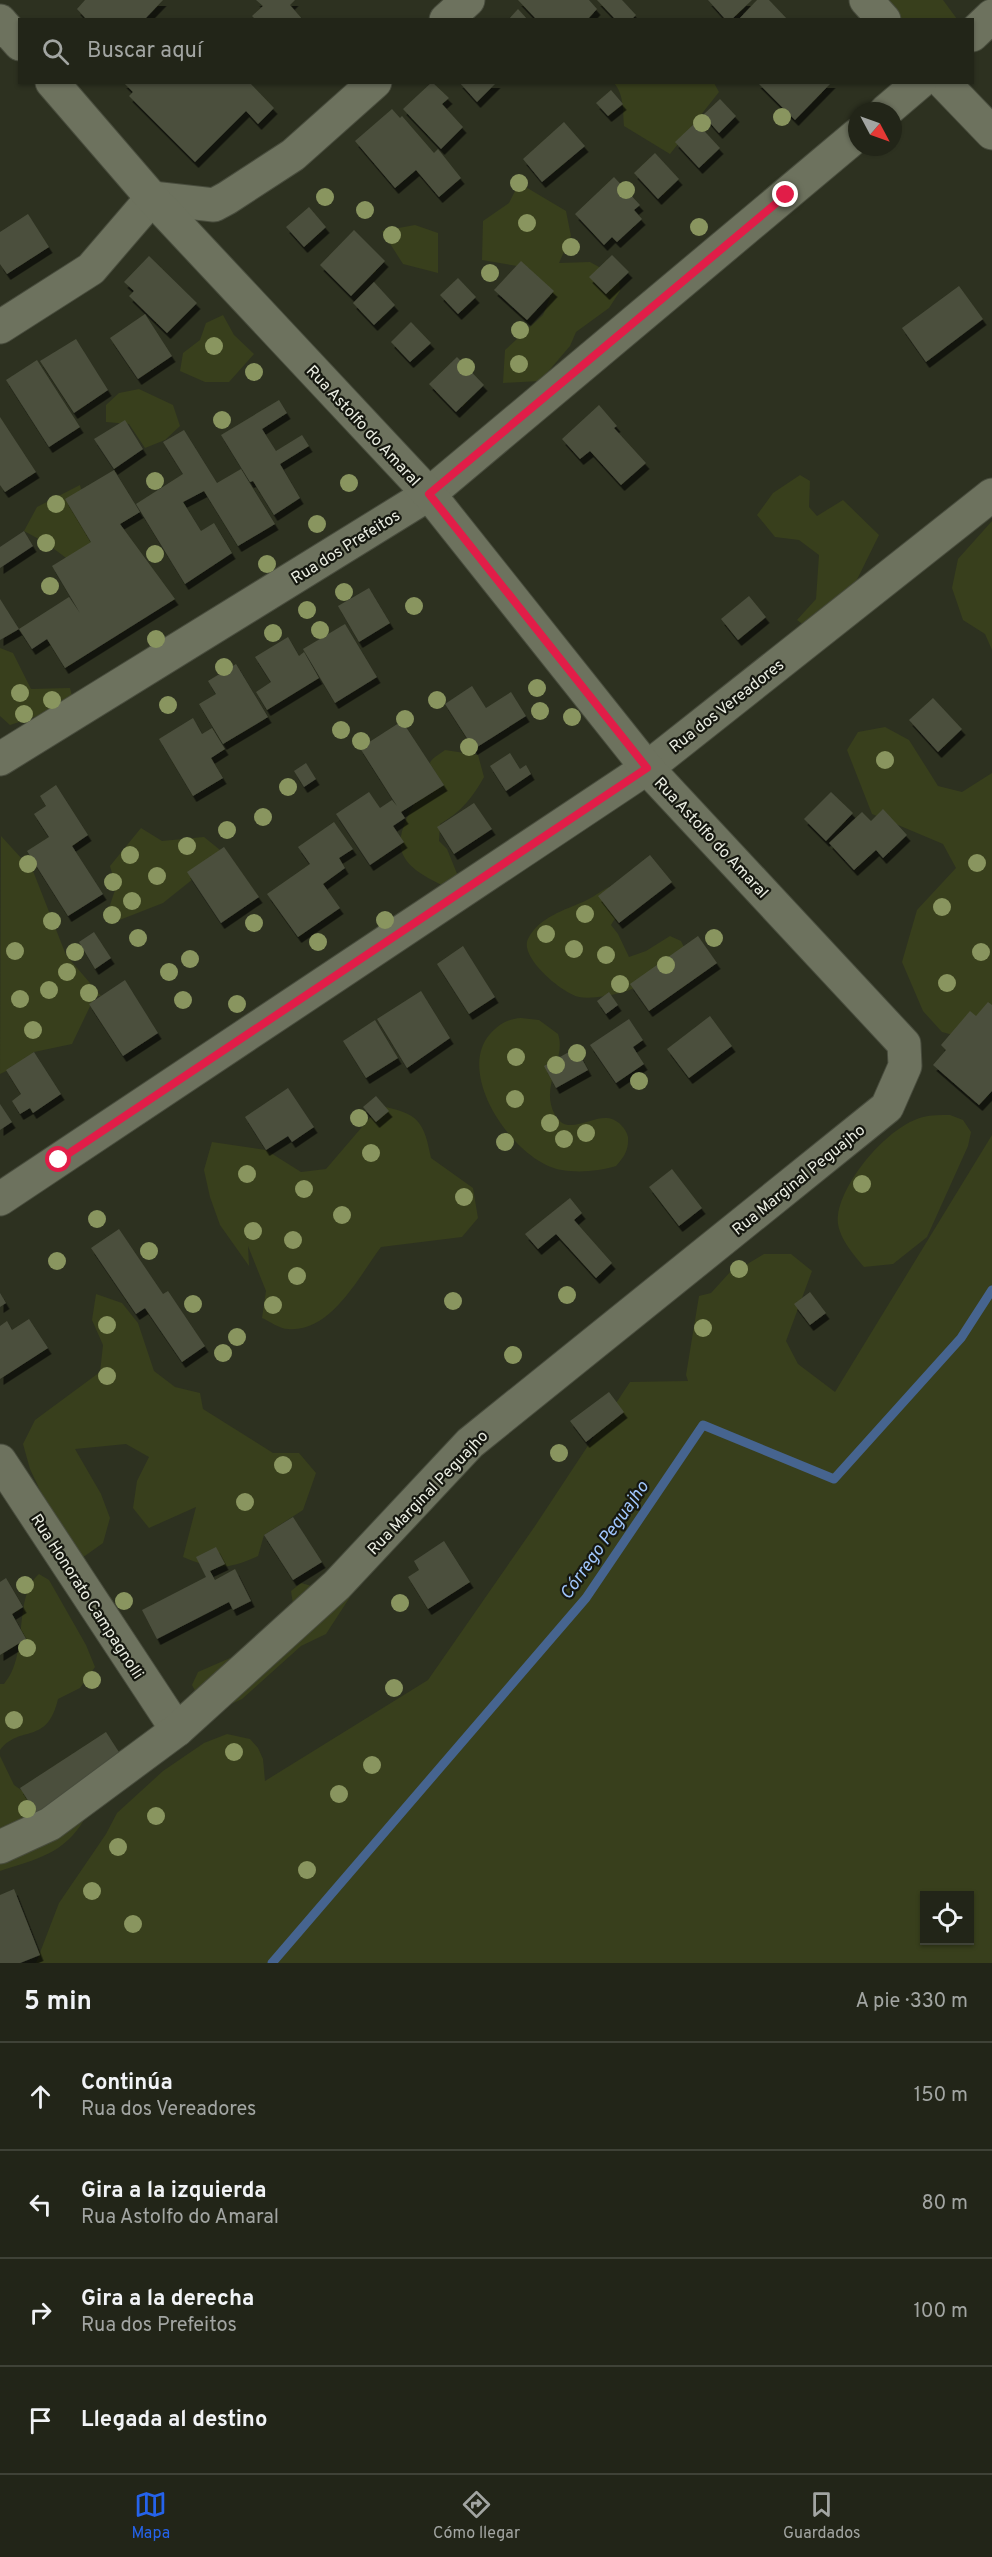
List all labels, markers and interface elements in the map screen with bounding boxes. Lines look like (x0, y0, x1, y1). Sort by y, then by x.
search box (18, 18, 974, 84)
icon: search (39, 35, 72, 68)
text: Buscar aquí (87, 38, 203, 65)
north arrow (848, 102, 902, 156)
route end (772, 181, 798, 207)
street label: Rua Astolfo do Amaral (301, 362, 424, 491)
street label: Rua dos Prefeitos (288, 506, 404, 589)
street label: Rua dos Vereadores (666, 655, 789, 758)
street label: Rua Astolfo do Amaral (649, 774, 772, 903)
street label: Rua Marginal Peguajho (729, 1121, 870, 1240)
route start (45, 1146, 71, 1172)
street label: Rua Marginal Peguajho (364, 1427, 493, 1560)
water label: Córrego Peguajho (556, 1477, 655, 1605)
street label: Rua Honorato Campagnolli (25, 1511, 147, 1683)
map controls (920, 1891, 974, 1945)
button: locate (920, 1891, 974, 1945)
text: 5 min (24, 1986, 92, 2019)
text: A pie · 330 m (856, 1989, 968, 2015)
text: Continúa (81, 2070, 173, 2097)
icon: ahead (24, 2080, 57, 2113)
text: 150 m (914, 2083, 968, 2109)
text: Rua dos Vereadores (81, 2097, 256, 2123)
text: Gira a la izquierda (81, 2178, 267, 2205)
icon: left (24, 2188, 57, 2221)
text: 80 m (922, 2191, 968, 2217)
text: Rua Astolfo do Amaral (81, 2205, 279, 2231)
text: Gira a la derecha (81, 2286, 254, 2313)
icon: right (24, 2296, 57, 2329)
text: 100 m (913, 2299, 968, 2325)
text: Rua dos Prefeitos (81, 2313, 237, 2339)
icon: arrive (24, 2404, 57, 2437)
text: Llegada al destino (81, 2407, 267, 2434)
tab: Mapa (131, 2488, 170, 2544)
tab: Cómo llegar (433, 2488, 520, 2544)
tab: Guardados (783, 2488, 861, 2544)

